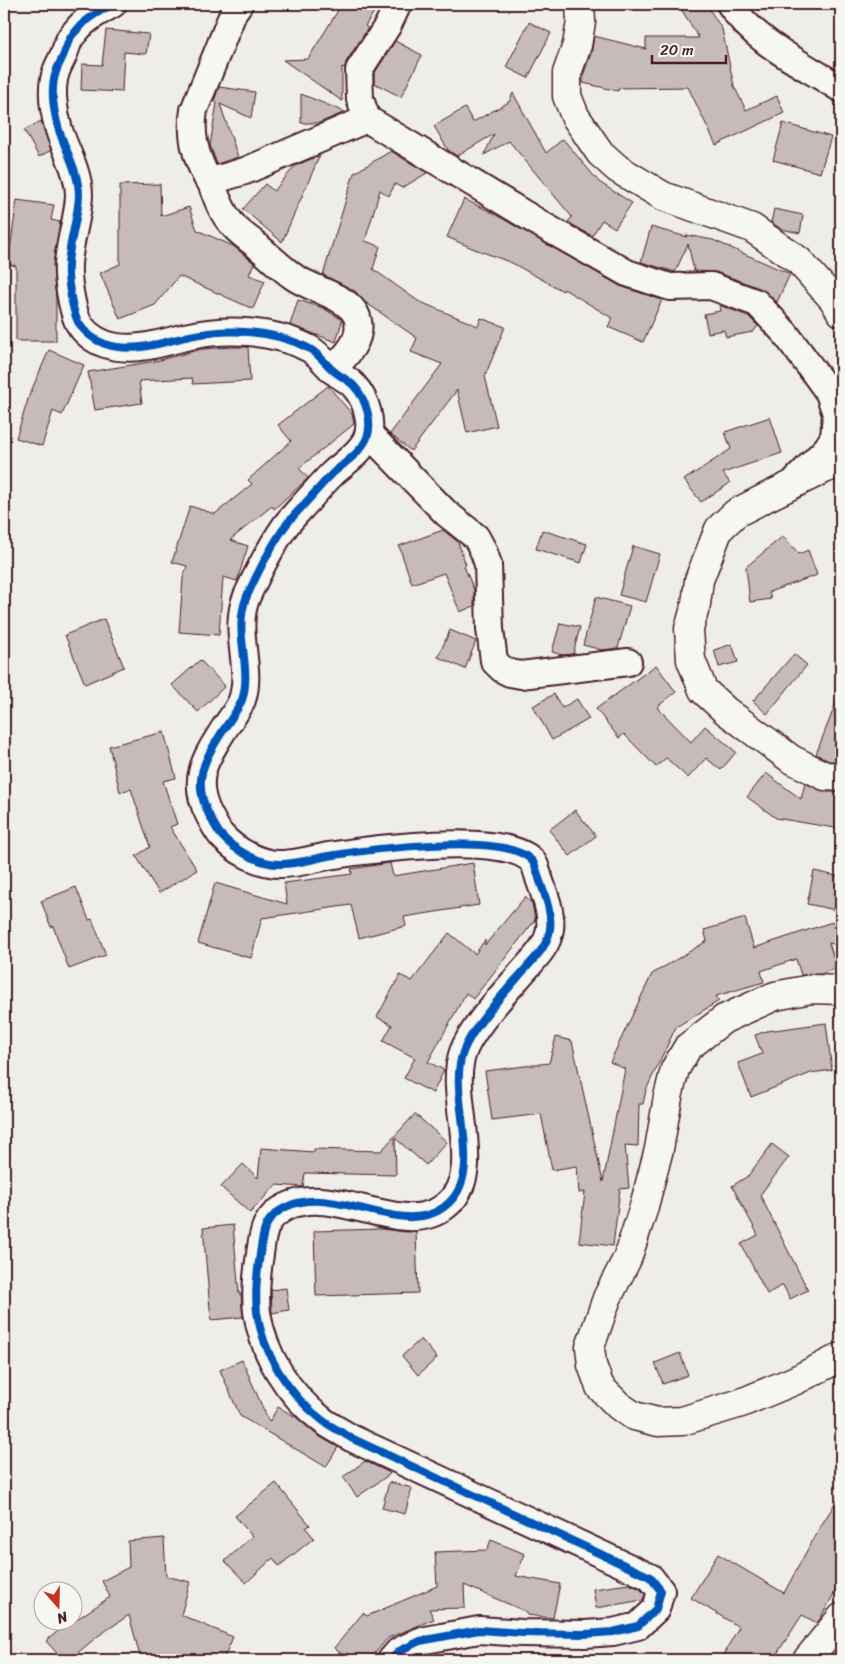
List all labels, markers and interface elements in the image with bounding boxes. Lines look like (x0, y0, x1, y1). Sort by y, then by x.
scale bar (652, 32, 726, 64)
text: 20 m (660, 37, 694, 63)
north arrow (32, 1582, 82, 1632)
text: N (53, 1604, 72, 1631)

